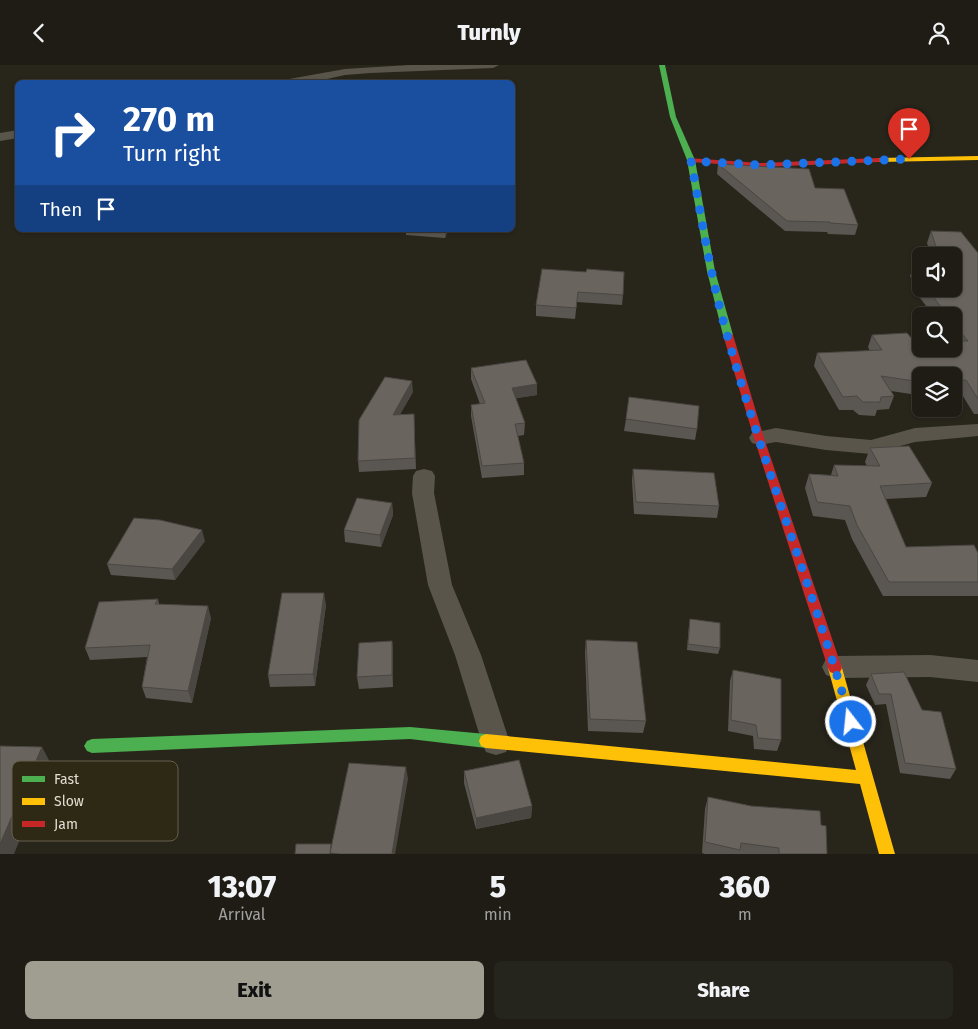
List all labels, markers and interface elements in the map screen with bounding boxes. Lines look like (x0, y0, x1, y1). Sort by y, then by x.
icon: back (25, 19, 53, 47)
text: Turnly (457, 19, 521, 46)
icon: person (925, 19, 953, 47)
text: 270 m (123, 98, 215, 140)
icon: right (40, 100, 105, 165)
pin (888, 108, 930, 159)
icon: arrive (895, 115, 923, 143)
text: Turn right (123, 140, 220, 167)
icon: arrive (92, 195, 120, 223)
text: Then (40, 198, 82, 221)
map controls (912, 247, 962, 417)
button: sound (912, 247, 962, 297)
button: search (912, 307, 962, 357)
button: layers (912, 367, 962, 417)
position arrow (824, 695, 876, 747)
legend (12, 761, 178, 841)
text: Fast (54, 771, 80, 788)
text: Slow (54, 793, 84, 810)
text: Jam (54, 816, 78, 833)
text: 13:07 (208, 869, 276, 905)
text: 5 (490, 869, 506, 905)
text: 360 (719, 869, 770, 905)
text: Arrival (219, 905, 266, 924)
text: min (484, 905, 512, 924)
text: m (738, 905, 752, 924)
button: Exit (25, 961, 484, 1019)
button: Share (494, 961, 953, 1019)

